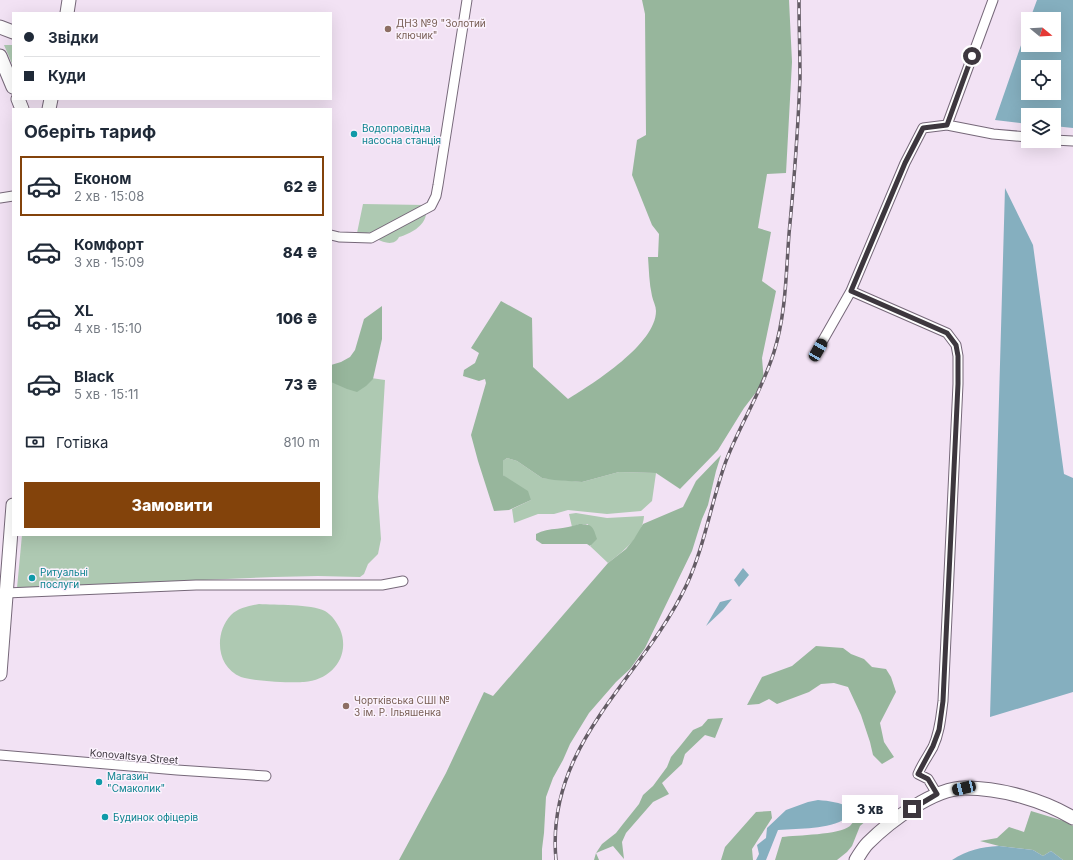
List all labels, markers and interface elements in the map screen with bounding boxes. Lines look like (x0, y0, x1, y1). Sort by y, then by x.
north arrow (1021, 12, 1061, 52)
map controls (1021, 12, 1061, 148)
place label: ДНЗ №9 "Золотий ключик" (396, 17, 486, 41)
marker: ДНЗ №9 "Золотий ключик" (383, 24, 393, 34)
text: Звідки (48, 28, 99, 47)
route start (963, 47, 981, 65)
button: locate (1021, 60, 1061, 100)
text: Куди (48, 66, 86, 85)
button: layers (1021, 108, 1061, 148)
text: Оберіть тариф (24, 121, 156, 142)
place label: Водопровідна насосна станція (362, 122, 441, 146)
marker: Водопровідна насосна станція (349, 129, 359, 139)
icon: car (26, 168, 62, 204)
text: Економ (74, 169, 131, 188)
text: 62 ₴ (284, 177, 318, 196)
text: 2 хв · 15:08 (74, 188, 144, 204)
icon: car (26, 234, 62, 270)
text: Комфорт (74, 235, 144, 254)
text: 84 ₴ (283, 243, 318, 262)
text: 3 хв · 15:09 (74, 254, 144, 270)
icon: car (26, 300, 62, 336)
text: XL (74, 301, 94, 320)
text: 106 ₴ (276, 309, 318, 328)
text: 4 хв · 15:10 (74, 320, 142, 336)
car (807, 337, 829, 363)
icon: car (26, 366, 62, 402)
text: Black (74, 367, 114, 386)
text: 73 ₴ (285, 375, 318, 394)
text: 5 хв · 15:11 (74, 386, 139, 402)
icon: cash (24, 431, 46, 453)
text: Готівка (56, 433, 108, 452)
text: 810 m (283, 434, 320, 450)
button: Замовити (24, 482, 320, 528)
place label: Ритуальні послуги (40, 566, 88, 590)
marker: Ритуальні послуги (27, 573, 37, 583)
place label: Чортківська СШІ № 3 ім. Р. Ільяшенка (354, 694, 450, 718)
marker: Чортківська СШІ № 3 ім. Р. Ільяшенка (341, 701, 351, 711)
street label: Konovaltsya Street (89, 746, 179, 766)
place label: Магазин "Смаколик" (107, 770, 165, 794)
marker: Магазин "Смаколик" (94, 777, 104, 787)
car (951, 779, 977, 797)
callout: 3 хв (842, 795, 898, 823)
route end (903, 800, 921, 818)
text: 3 хв (857, 801, 883, 817)
place label: Будинок офіцерів (113, 811, 199, 823)
marker: Будинок офіцерів (100, 812, 110, 822)

